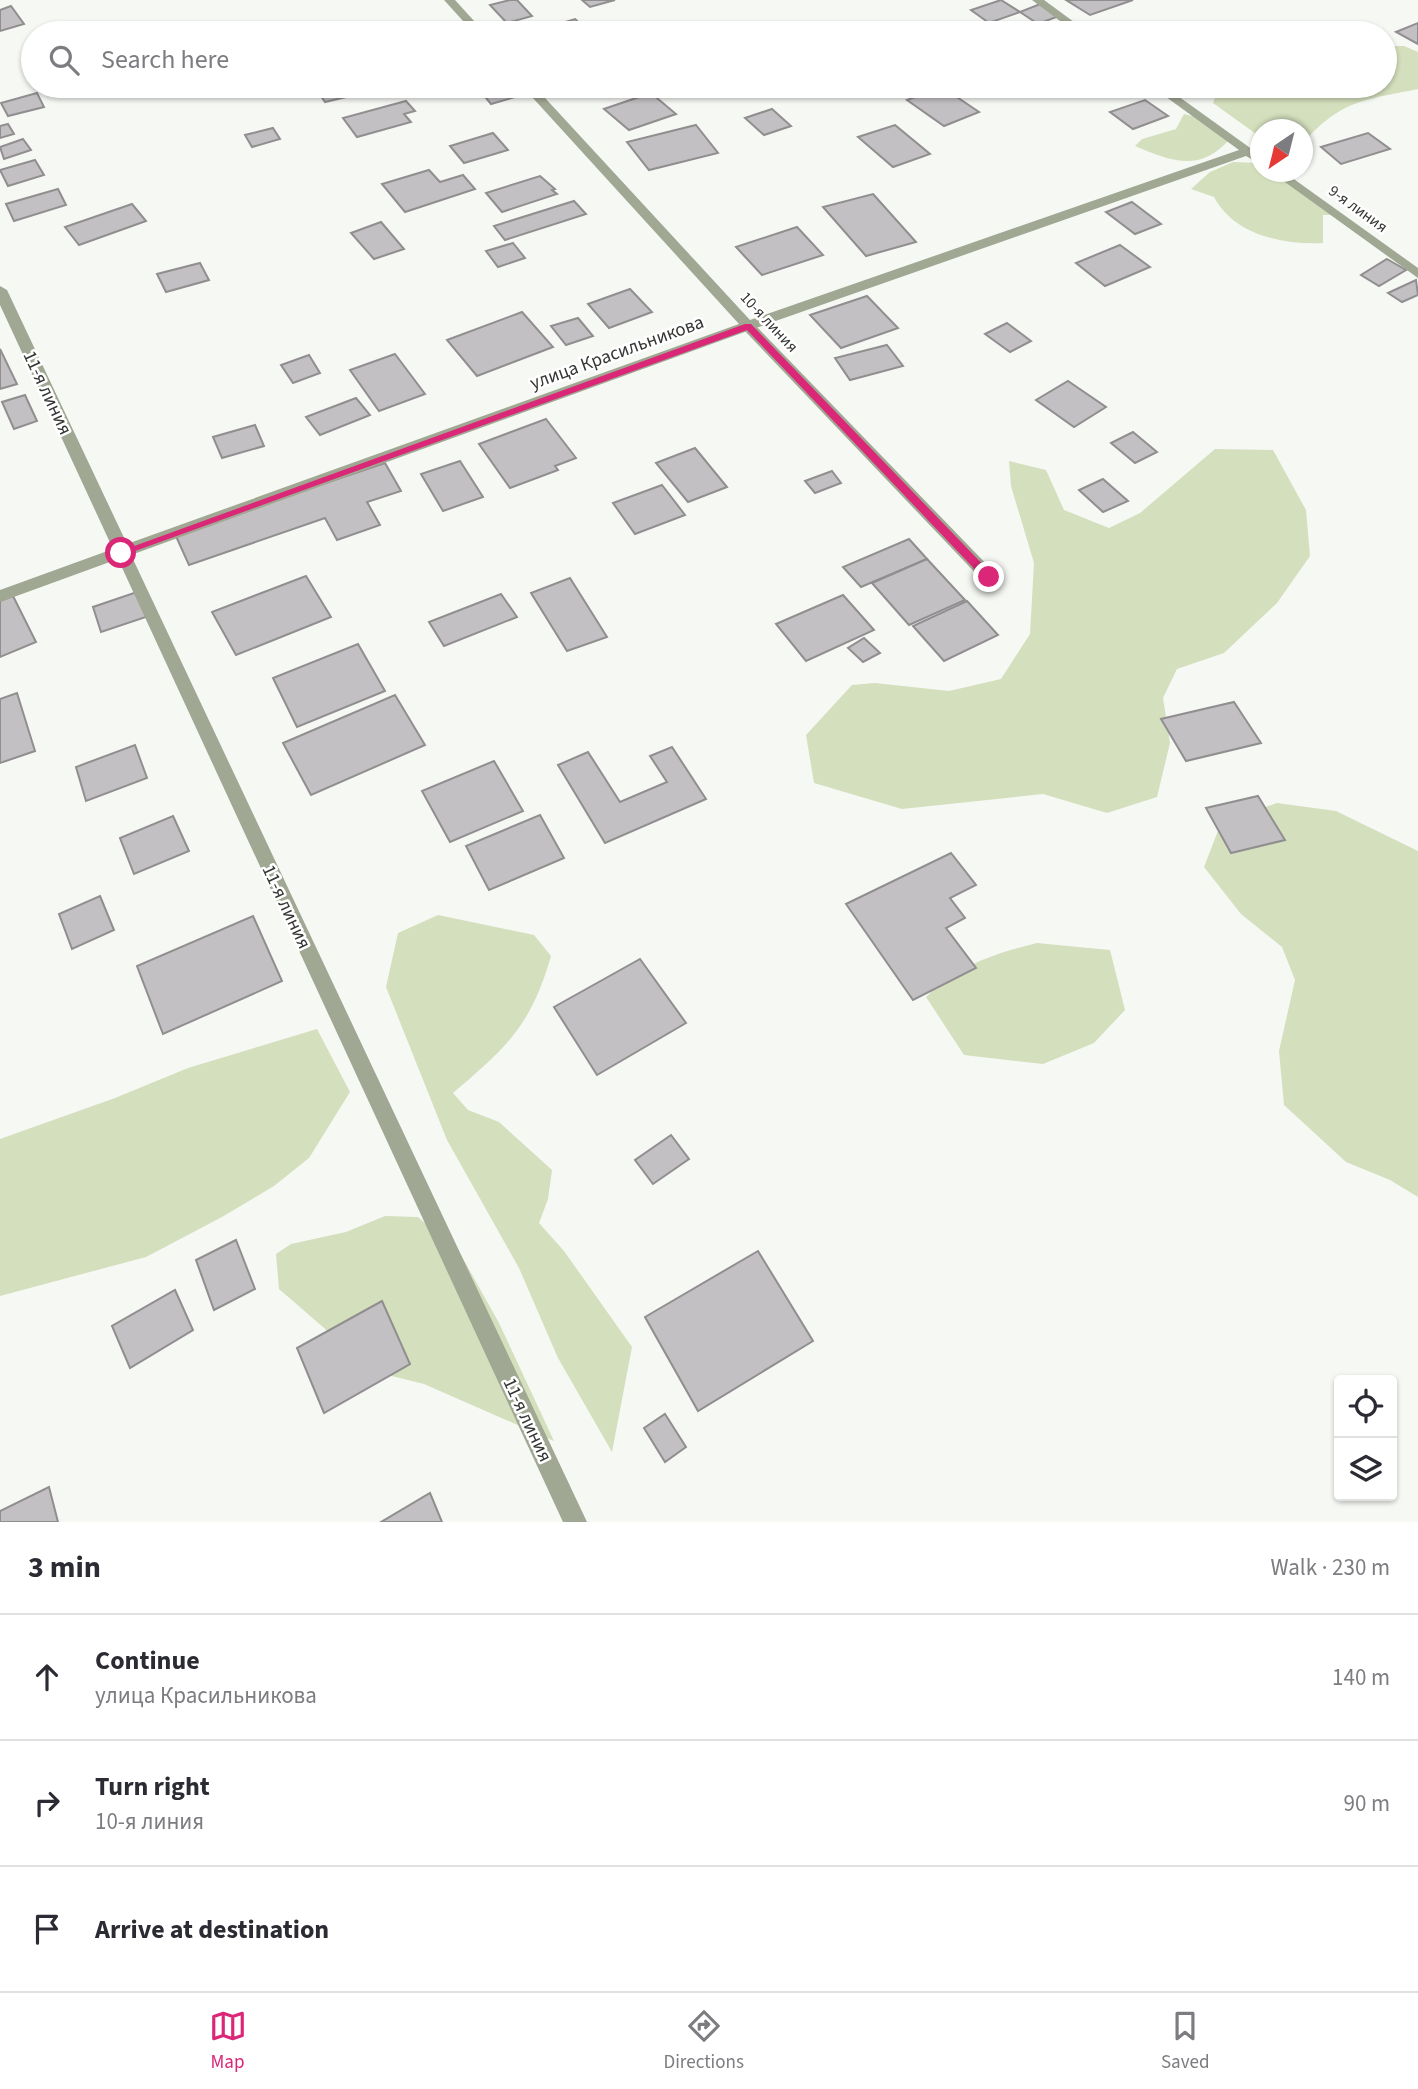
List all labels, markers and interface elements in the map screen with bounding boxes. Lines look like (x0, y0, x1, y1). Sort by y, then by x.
search box (21, 21, 1397, 98)
icon: search (45, 41, 83, 79)
text: Search here (101, 41, 229, 78)
north arrow (1250, 119, 1313, 182)
street label: 9-я линия (1324, 180, 1392, 238)
street label: 10-я линия (735, 287, 803, 357)
street label: улица Красильникова (526, 309, 708, 397)
street label: 11-я линия (16, 346, 78, 440)
route start (105, 537, 136, 568)
route end (973, 561, 1004, 592)
street label: 11-я линия (255, 860, 317, 954)
street label: 11-я линия (496, 1373, 558, 1467)
map controls (1334, 1375, 1397, 1501)
button: locate (1334, 1375, 1397, 1438)
button: layers (1334, 1438, 1397, 1501)
text: 3 min (28, 1546, 101, 1589)
text: Walk · 230 m (1271, 1551, 1390, 1584)
text: Continue (95, 1642, 200, 1679)
icon: ahead (28, 1658, 66, 1696)
text: 140 m (1332, 1661, 1390, 1694)
text: улица Красильникова (95, 1679, 317, 1712)
text: Turn right (95, 1768, 210, 1805)
icon: right (28, 1784, 66, 1822)
text: 90 m (1343, 1787, 1390, 1820)
text: 10-я линия (95, 1805, 204, 1838)
icon: arrive (28, 1910, 66, 1948)
text: Arrive at destination (95, 1911, 329, 1948)
tab: Map (209, 2007, 247, 2076)
tab: Directions (664, 2007, 744, 2076)
tab: Saved (1161, 2007, 1209, 2076)

